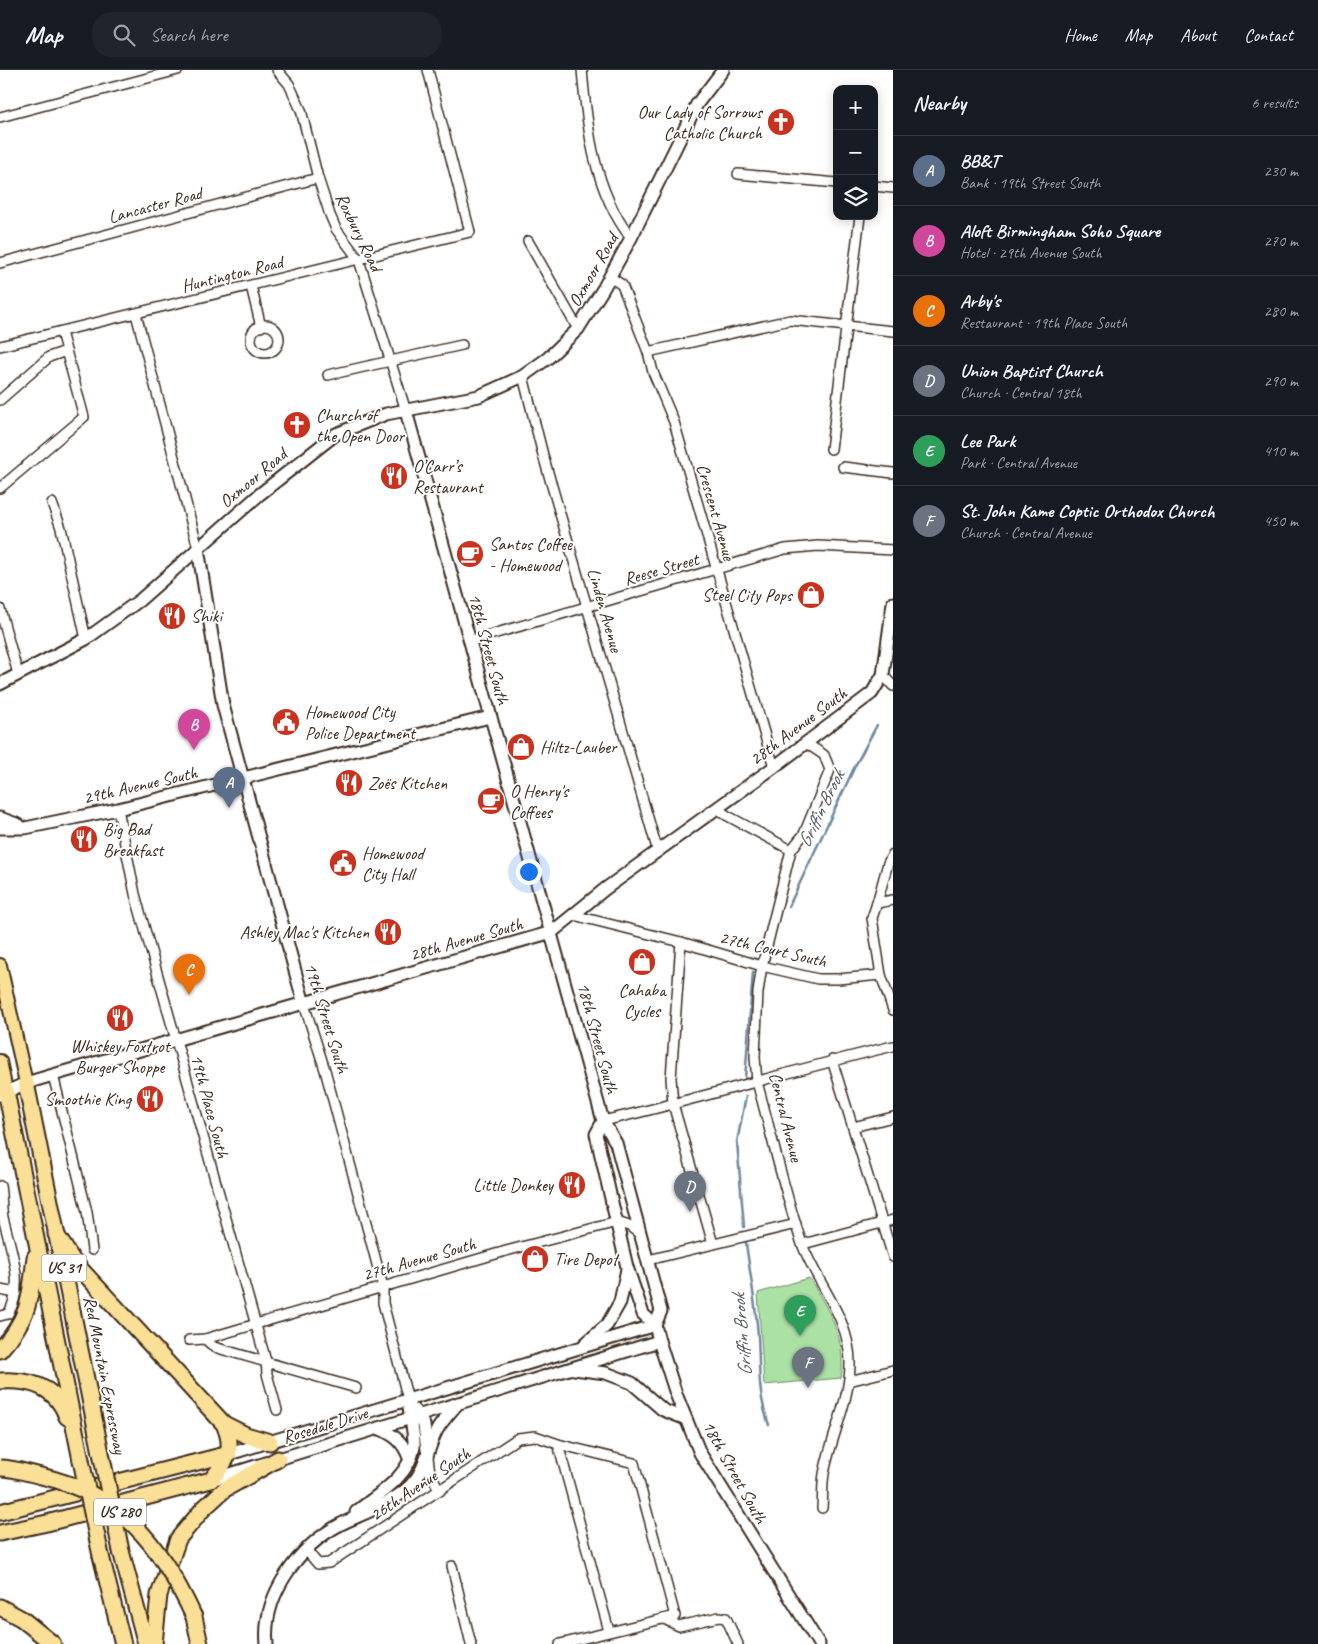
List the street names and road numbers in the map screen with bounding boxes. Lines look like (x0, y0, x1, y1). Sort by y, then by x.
street label: Lancaster Road (106, 181, 207, 228)
street label: Roxbury Road (331, 189, 389, 277)
street label: Oxmoor Road (563, 227, 624, 311)
street label: Huntington Road (179, 250, 288, 297)
street label: Oxmoor Road (215, 442, 293, 512)
street label: Crescent Avenue (692, 461, 741, 564)
street label: Reese Street (621, 547, 703, 590)
street label: Linden Avenue (583, 566, 628, 655)
street label: 18th Street South (464, 591, 515, 708)
street label: 28th Avenue South (745, 682, 852, 770)
street label: 29th Avenue South (81, 761, 200, 809)
street label: 28th Avenue South (407, 912, 526, 966)
street label: 27th Court South (717, 926, 829, 972)
street label: 19th Street South (300, 960, 355, 1077)
street label: 18th Street South (573, 980, 624, 1097)
street label: 19th Place South (186, 1052, 235, 1161)
street label: Central Avenue (764, 1070, 808, 1165)
street label: 27th Avenue South (360, 1232, 479, 1286)
road number: US 31 (42, 1254, 86, 1282)
street label: Red Mountain Expressway (79, 1294, 131, 1458)
street label: Rosedale Drive (280, 1401, 371, 1448)
street label: 18th Street South (698, 1417, 773, 1529)
street label: 26th Avenue South (366, 1442, 475, 1526)
road number: US 280 (94, 1498, 146, 1525)

